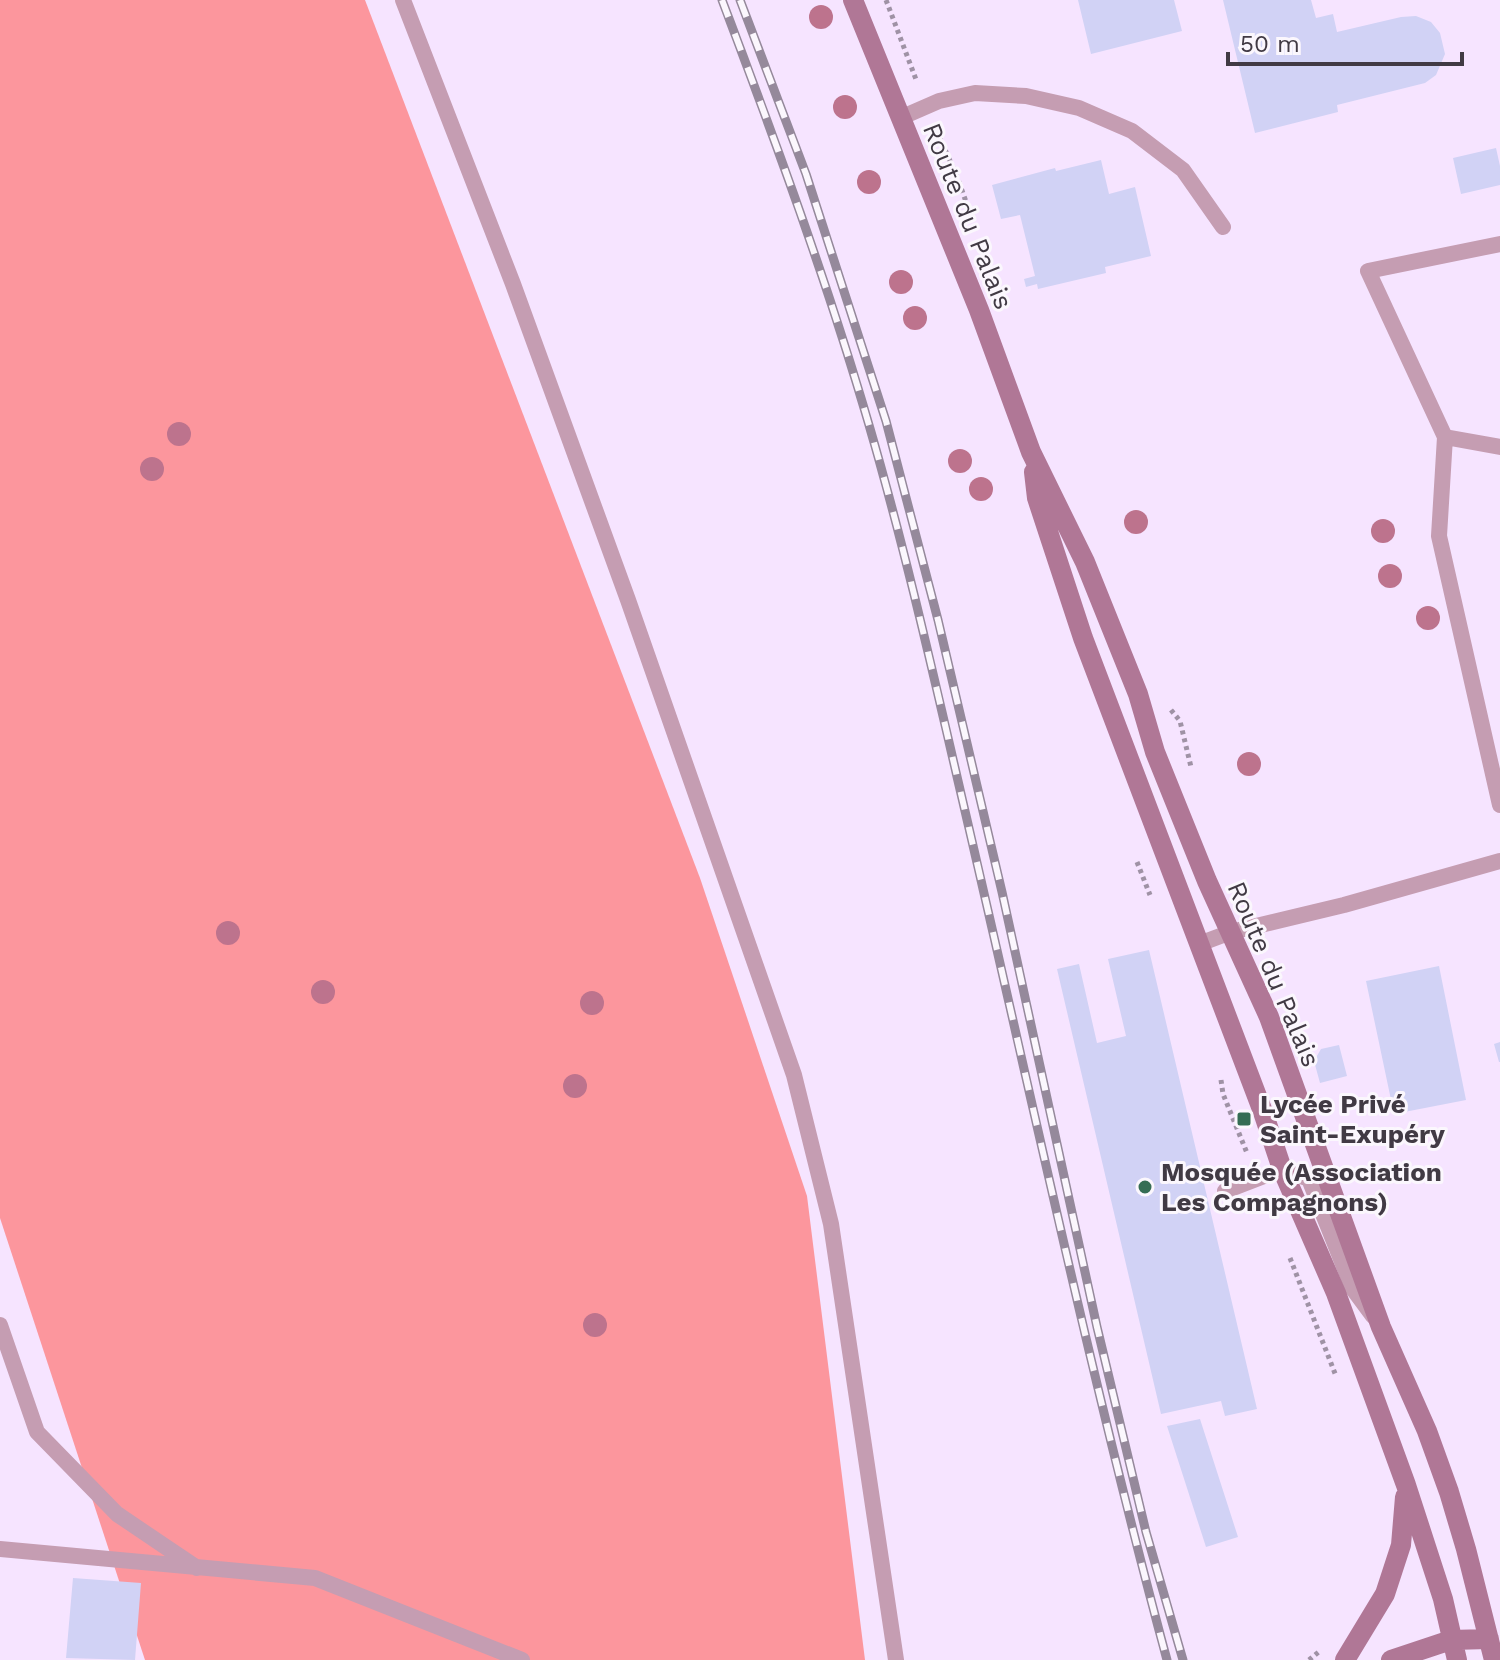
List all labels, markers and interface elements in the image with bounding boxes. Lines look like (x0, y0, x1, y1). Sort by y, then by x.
scale bar (1228, 16, 1462, 66)
text: 50 m (1240, 30, 1300, 58)
street label: Route du Palais (917, 118, 1019, 314)
street label: Route du Palais (1221, 877, 1327, 1071)
place label: Lycée Privé Saint-Exupéry (1260, 1089, 1445, 1149)
marker: Lycée Privé Saint-Exupéry (1235, 1110, 1253, 1128)
place label: Mosquée (Association Les Compagnons) (1161, 1157, 1442, 1217)
marker: Mosquée (Association Les Compagnons) (1136, 1178, 1154, 1196)

